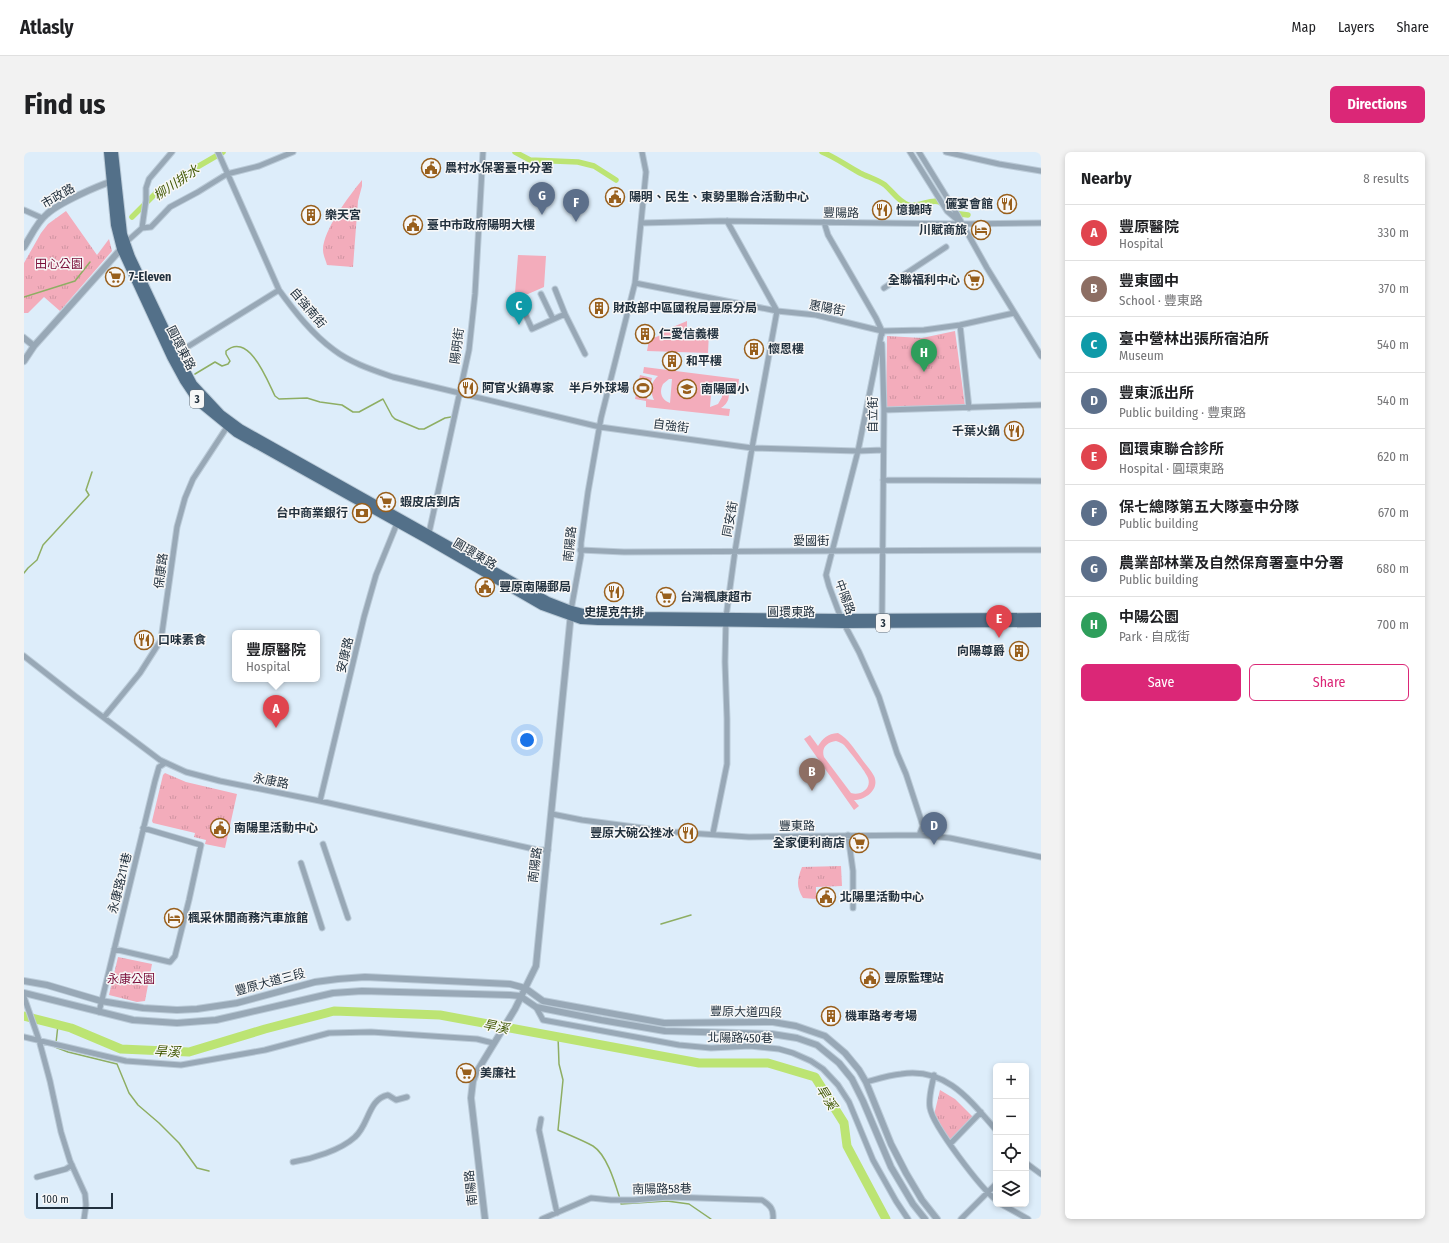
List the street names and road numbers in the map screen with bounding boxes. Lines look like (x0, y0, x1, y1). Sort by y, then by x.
street label: 市政路 (39, 181, 77, 211)
street label: 豐陽路 (823, 206, 859, 220)
street label: 自強南街 (287, 285, 329, 331)
street label: 惠陽街 (808, 298, 846, 318)
street label: 圓環東路 (164, 323, 198, 373)
street label: 陽明街 (448, 327, 466, 365)
road number: 3 (190, 390, 204, 408)
street label: 自立街 (866, 397, 880, 433)
street label: 自強街 (652, 417, 690, 435)
street label: 同安街 (720, 500, 740, 538)
street label: 南陽路 (561, 525, 579, 563)
street label: 愛國街 (793, 534, 829, 548)
street label: 圓環東路 (451, 536, 499, 572)
street label: 保康路 (152, 552, 170, 590)
street label: 中陽路 (832, 578, 858, 616)
street label: 圓環東路 (767, 605, 815, 619)
road number: 3 (876, 614, 890, 632)
street label: 安康路 (334, 636, 356, 674)
street label: 永康路 (252, 771, 290, 791)
street label: 豐東路 (779, 819, 815, 833)
street label: 南陽路 (526, 846, 544, 884)
street label: 永康路211巷 (106, 851, 134, 915)
street label: 豐原大道三段 (233, 966, 307, 998)
street label: 豐原大道四段 (710, 1004, 782, 1020)
street label: 北陽路450巷 (707, 1030, 773, 1046)
street label: 南陽路 (462, 1169, 480, 1207)
street label: 南陽路58巷 (632, 1181, 692, 1197)

